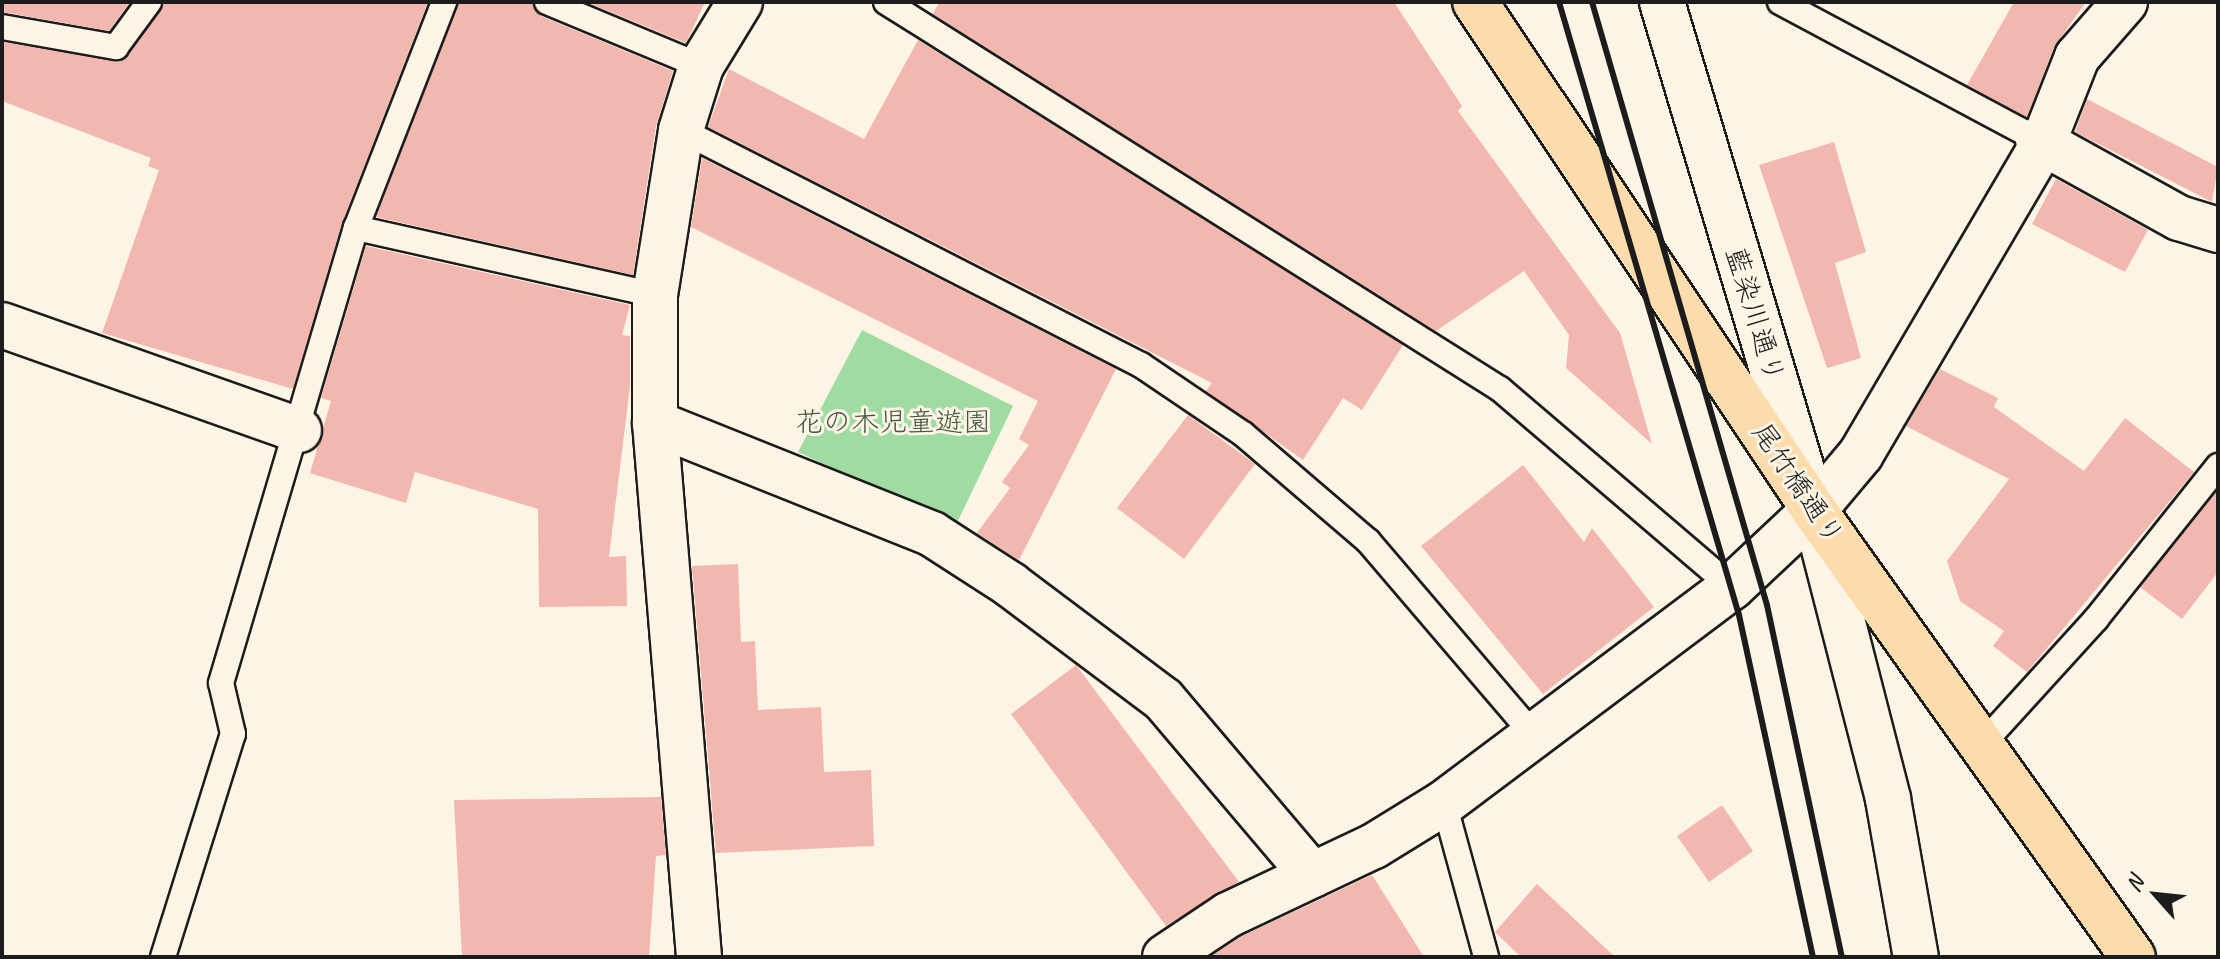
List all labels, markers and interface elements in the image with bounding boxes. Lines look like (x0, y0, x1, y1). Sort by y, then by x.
street label: 藍染川通り (1718, 243, 1792, 387)
park label: 花の木児童遊園 (795, 405, 991, 439)
street label: 尾竹橋通り (1745, 417, 1851, 551)
north arrow (2116, 855, 2196, 935)
text: N (2119, 872, 2150, 897)

